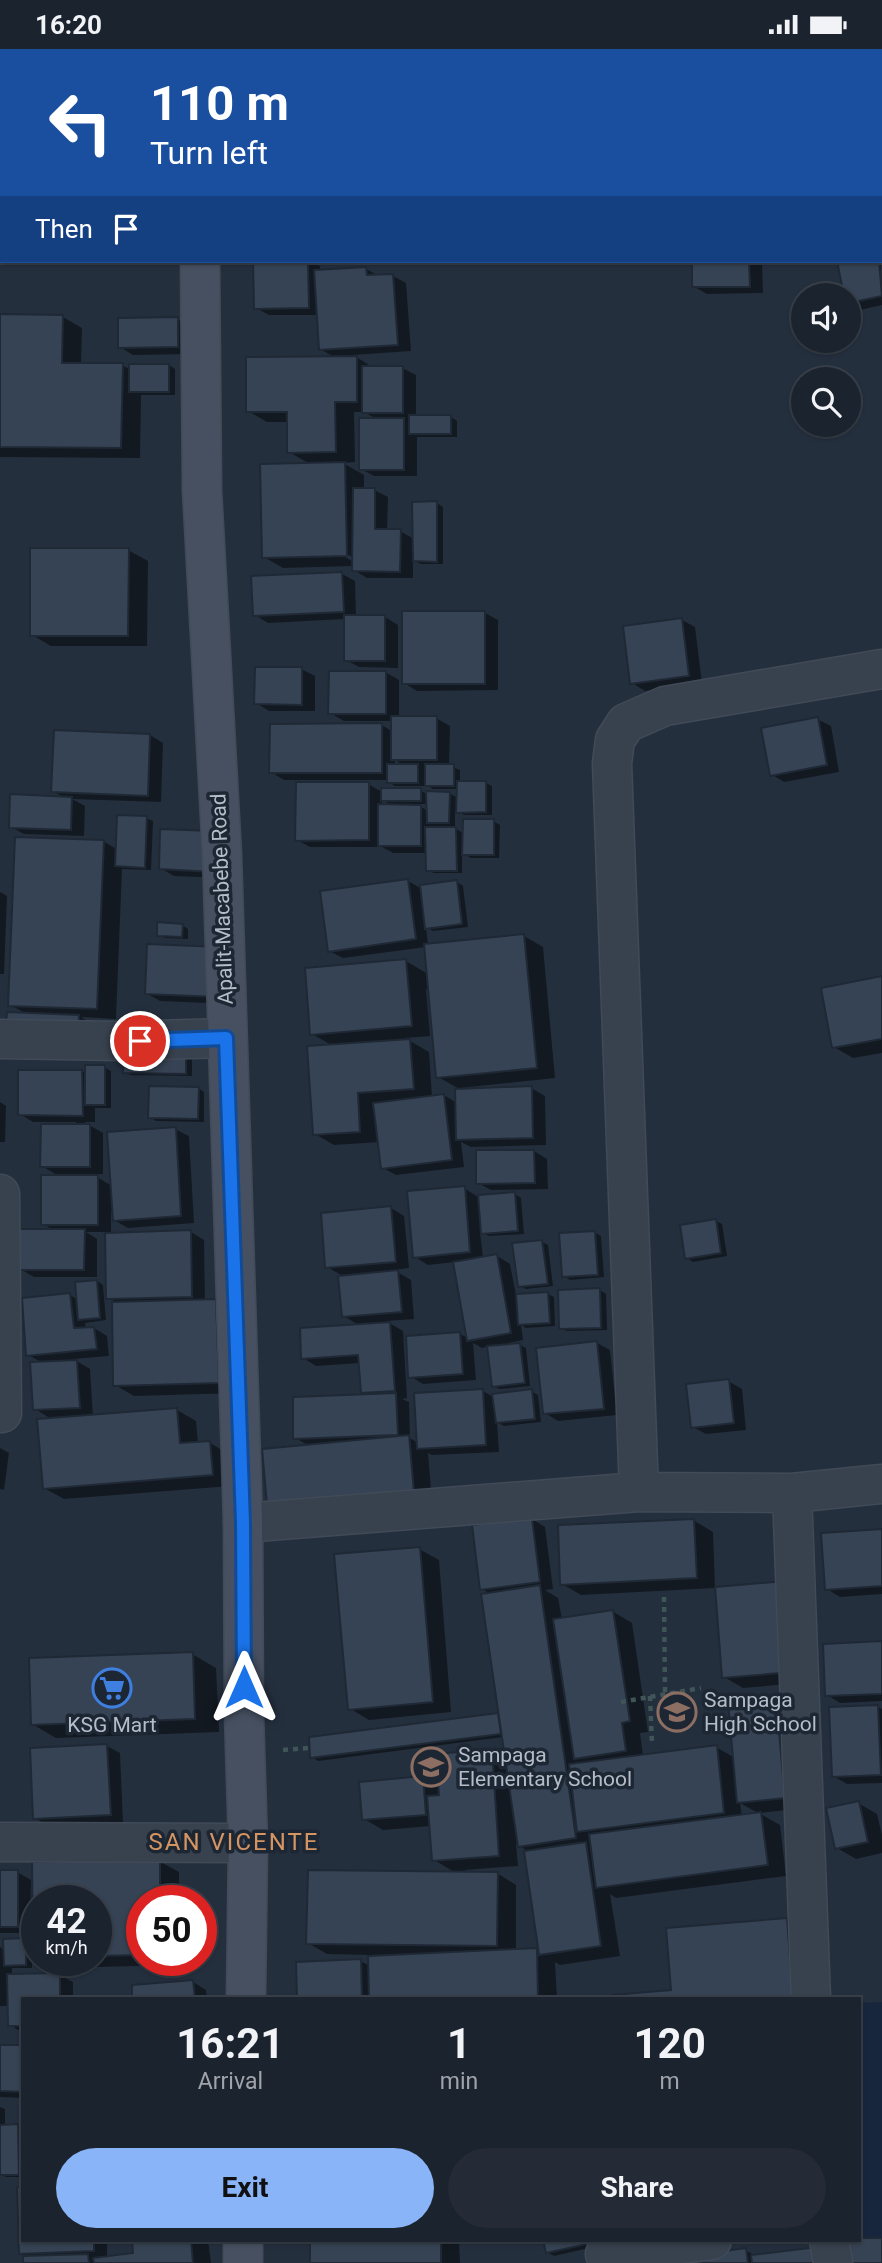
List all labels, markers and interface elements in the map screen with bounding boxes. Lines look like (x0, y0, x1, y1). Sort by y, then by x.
text: 16:20 (35, 10, 102, 40)
text: 110 m (150, 75, 289, 132)
icon: left (35, 77, 126, 168)
text: Turn left (150, 134, 268, 172)
icon: arrive (107, 210, 145, 248)
text: Then (35, 214, 93, 244)
map controls (791, 283, 861, 437)
button: sound (791, 283, 861, 353)
button: search (791, 367, 861, 437)
street label: Apalit-Macabebe Road (206, 793, 238, 1005)
pin (110, 1011, 170, 1071)
icon: arrive (121, 1022, 159, 1060)
position arrow (207, 1650, 281, 1724)
supermarket icon: KSG Mart (91, 1667, 133, 1709)
place label: Sampaga High School (704, 1688, 817, 1736)
school or university icon: Sampaga High School (656, 1691, 698, 1733)
place label: KSG Mart (67, 1713, 157, 1737)
place label: Sampaga Elementary School (458, 1743, 632, 1791)
school or university icon: Sampaga Elementary School (410, 1746, 452, 1788)
district label: SAN VICENTE (149, 1828, 319, 1856)
speed limit sign: 50 (126, 1885, 217, 1976)
text: 42 (46, 1901, 87, 1942)
text: km/h (45, 1937, 88, 1958)
text: 16:21 (176, 2019, 284, 2068)
text: 1 (447, 2019, 471, 2068)
text: 120 (633, 2019, 706, 2068)
text: Arrival (198, 2068, 263, 2095)
text: min (440, 2068, 478, 2095)
text: m (660, 2068, 680, 2095)
button: Exit (56, 2148, 434, 2228)
button: Share (448, 2148, 826, 2228)

